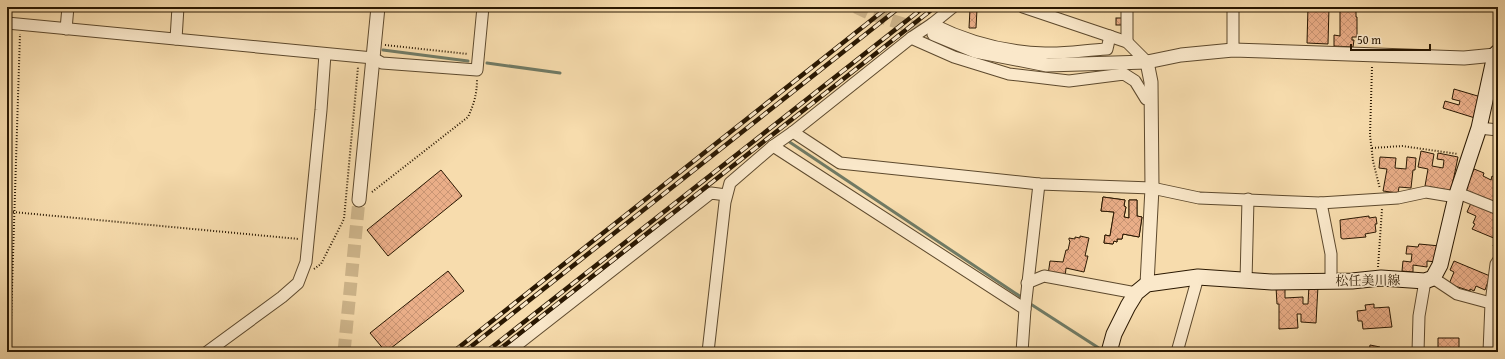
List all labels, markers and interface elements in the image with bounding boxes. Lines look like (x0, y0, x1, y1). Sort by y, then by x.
scale bar (1351, 26, 1430, 52)
text: 50 m (1357, 31, 1381, 48)
street label: 松任美川線 (1335, 270, 1401, 291)

